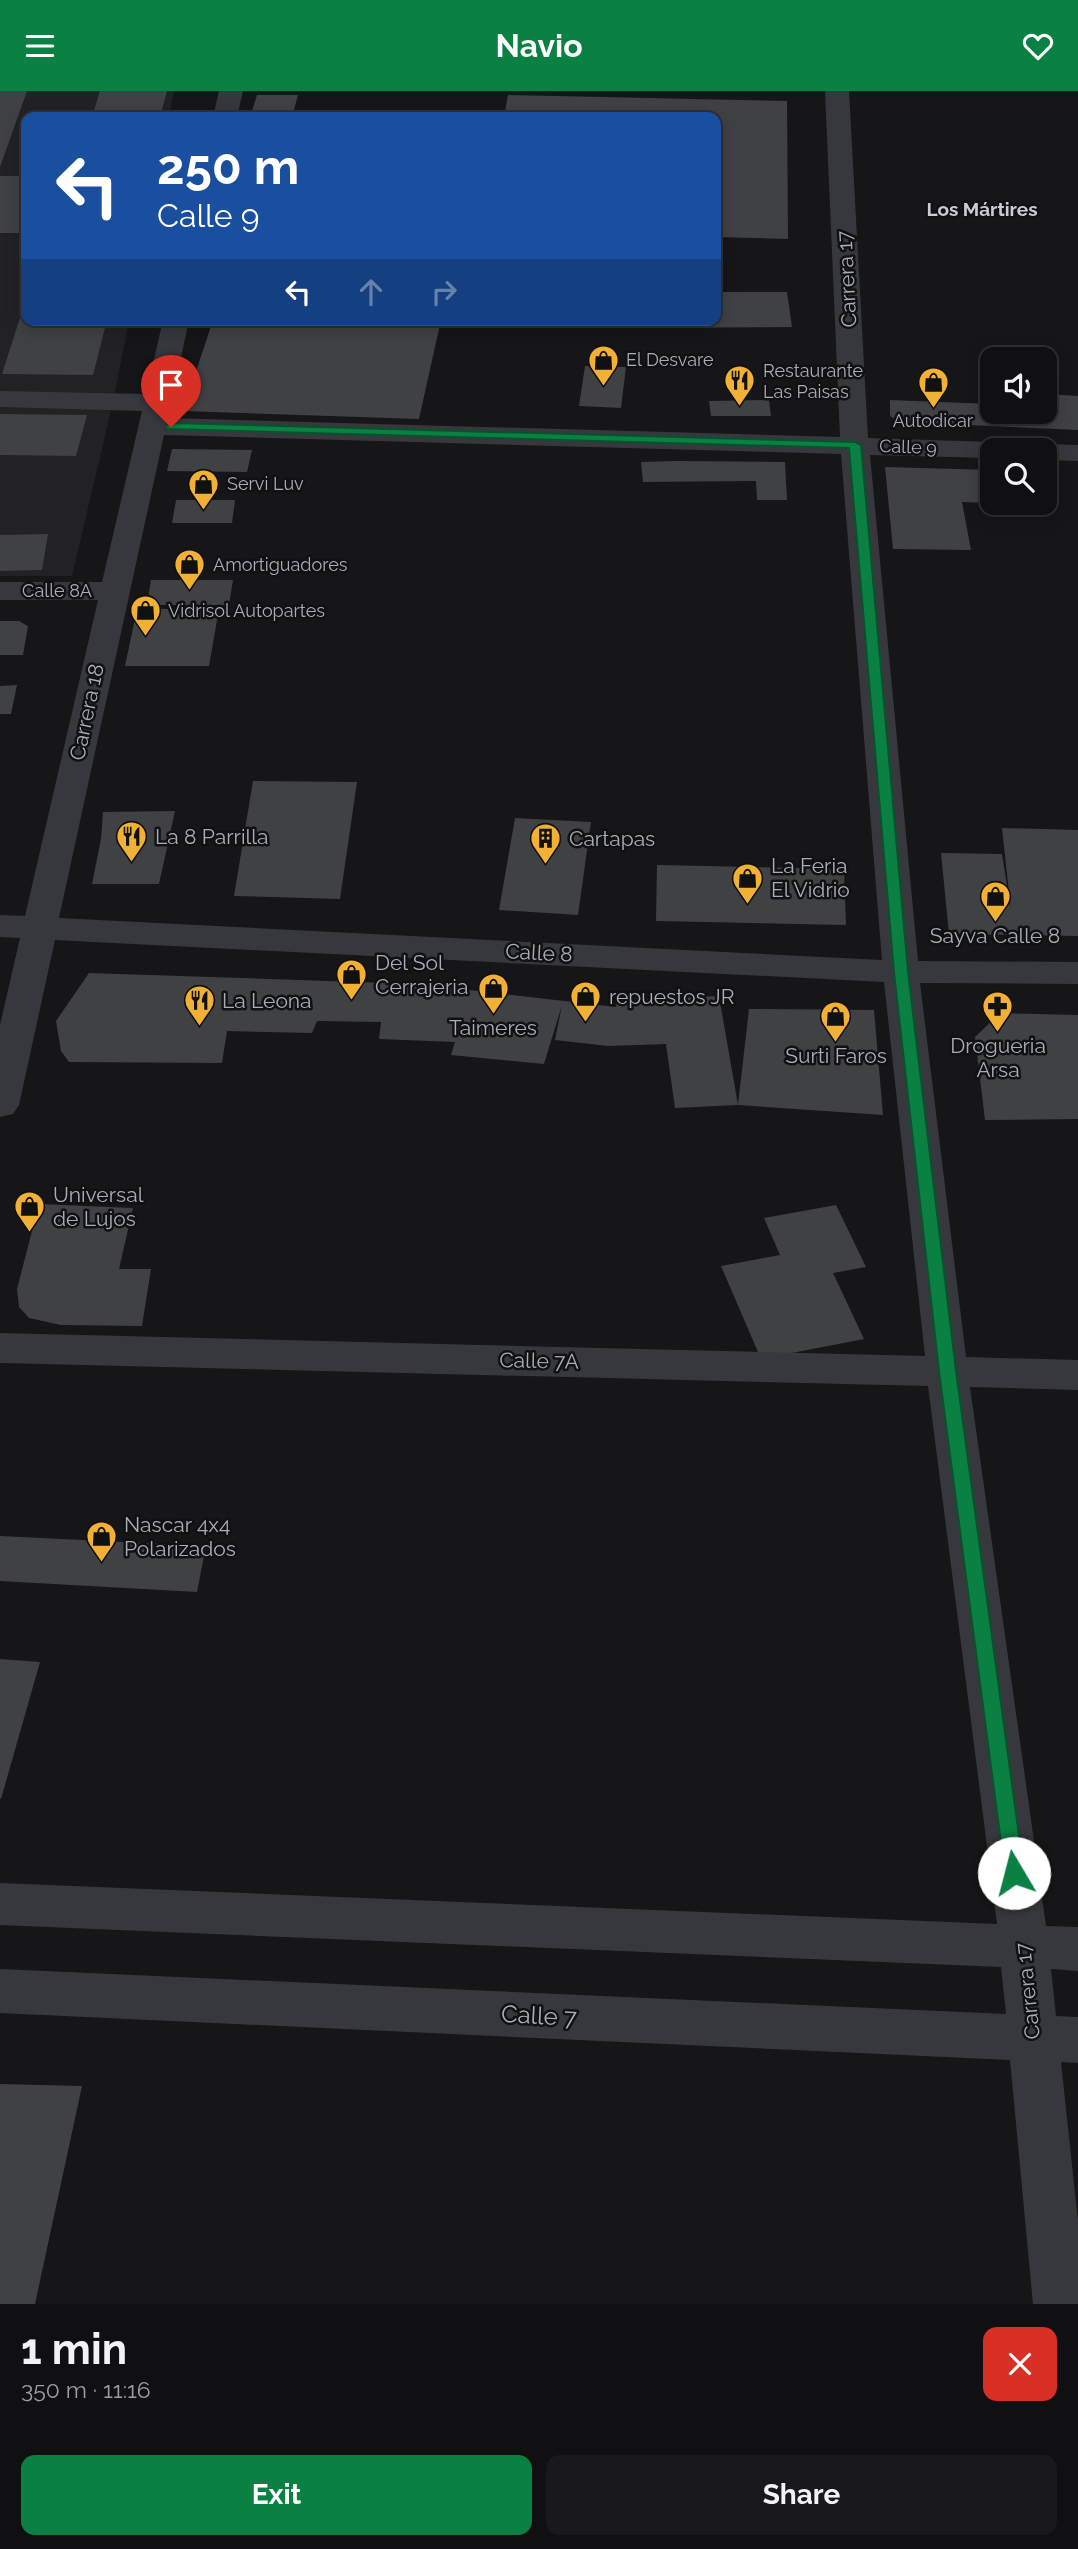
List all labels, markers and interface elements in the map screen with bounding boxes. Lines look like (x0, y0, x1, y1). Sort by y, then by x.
icon: menu (21, 27, 59, 65)
text: Navio (495, 27, 583, 64)
icon: heart (1019, 27, 1057, 65)
text: 250 m (157, 138, 299, 195)
icon: left (42, 140, 133, 231)
text: Calle 9 (157, 197, 260, 234)
district label: Los Mártires (926, 198, 1038, 220)
street label: Carrera 17 (831, 229, 862, 328)
icon: left (279, 273, 317, 311)
icon: ahead (352, 273, 390, 311)
icon: right (425, 273, 463, 311)
shop icon: El Desvare (586, 343, 620, 387)
map controls (980, 347, 1057, 515)
button: sound (980, 347, 1057, 424)
place label: El Desvare (626, 349, 714, 370)
pin (141, 355, 201, 427)
place label: Restaurante Las Paisas (763, 360, 864, 402)
restaurant icon: Restaurante Las Paisas (723, 364, 757, 408)
icon: arrive (152, 366, 190, 404)
shop icon: Autodicar (916, 366, 950, 410)
place label: Autodicar (893, 410, 974, 431)
street label: Calle 9 (879, 435, 937, 458)
button: search (980, 438, 1057, 515)
shop icon: Servi Luv (187, 467, 221, 511)
place label: Servi Luv (227, 473, 304, 494)
shop icon: Amortiguadores (173, 548, 207, 592)
place label: Amortiguadores (213, 554, 348, 575)
street label: Calle 8A (22, 580, 92, 601)
shop icon: Vidrisol Autopartes (128, 594, 162, 638)
place label: Vidrisol Autopartes (168, 600, 325, 621)
street label: Carrera 18 (64, 661, 109, 763)
restaurant icon: La 8 Parrilla (115, 820, 149, 864)
building icon: Cartapas (529, 822, 563, 866)
place label: La 8 Parrilla (155, 824, 268, 849)
place label: Cartapas (569, 826, 655, 851)
place label: La Feria El Vidrio (771, 853, 850, 902)
shop icon: La Feria El Vidrio (731, 861, 765, 905)
shop icon: Sayva Calle 8 (978, 879, 1012, 923)
place label: Sayva Calle 8 (930, 923, 1060, 948)
street label: Calle 8 (505, 938, 573, 967)
place label: Del Sol Cerrajeria (375, 950, 468, 999)
shop icon: Del Sol Cerrajeria (335, 958, 369, 1002)
shop icon: Taimeres (476, 971, 510, 1015)
shop icon: repuestos JR (569, 980, 603, 1024)
restaurant icon: La Leona (182, 984, 216, 1028)
place label: repuestos JR (609, 984, 734, 1009)
place label: La Leona (222, 988, 312, 1013)
pharmacy icon: Drogueria Arsa (981, 989, 1015, 1033)
shop icon: Surti Faros (819, 999, 853, 1043)
place label: Taimeres (449, 1015, 537, 1040)
place label: Drogueria Arsa (950, 1033, 1046, 1082)
place label: Surti Faros (785, 1043, 887, 1068)
place label: Universal de Lujos (53, 1182, 144, 1231)
shop icon: Universal de Lujos (13, 1190, 47, 1234)
street label: Calle 7A (499, 1347, 579, 1374)
place label: Nascar 4x4 Polarizados (124, 1512, 236, 1561)
shop icon: Nascar 4x4 Polarizados (84, 1520, 118, 1564)
position arrow (977, 1836, 1051, 1910)
street label: Carrera 17 (1010, 1941, 1045, 2041)
street label: Calle 7 (500, 1999, 578, 2032)
text: 1 min (21, 2325, 127, 2374)
button: close (983, 2327, 1057, 2401)
text: 350 m · 11:16 (21, 2376, 151, 2403)
button: Exit (21, 2455, 532, 2535)
button: Share (546, 2455, 1057, 2535)

